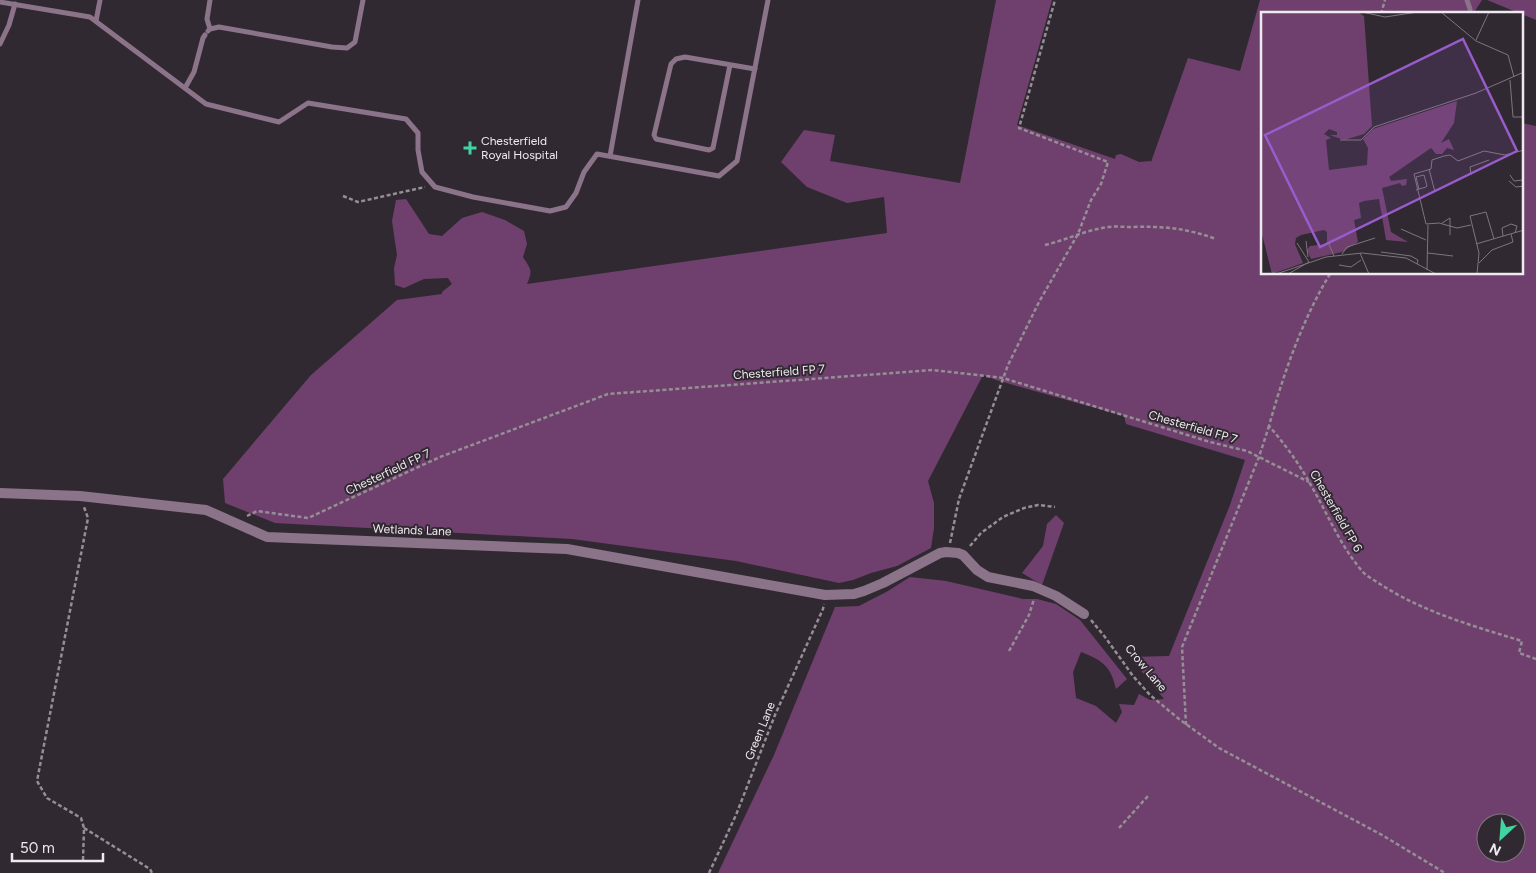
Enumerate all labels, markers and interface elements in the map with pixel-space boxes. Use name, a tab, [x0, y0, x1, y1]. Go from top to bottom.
inset map	[1261, 12, 1524, 275]
place label: Chesterfield Royal Hospital	[481, 134, 558, 162]
marker: Chesterfield Royal Hospital	[463, 141, 477, 155]
street label: Chesterfield FP 7	[733, 362, 826, 382]
street label: Chesterfield FP 7	[1147, 408, 1240, 447]
street label: Chesterfield FP 7	[343, 446, 433, 498]
street label: Chesterfield FP 6	[1307, 468, 1365, 555]
street label: Wetlands Lane	[372, 522, 452, 538]
street label: Crow Lane	[1122, 641, 1170, 695]
street label: Green Lane	[742, 699, 778, 762]
north arrow	[1476, 813, 1526, 863]
scale bar	[12, 830, 104, 862]
text: 50 m	[20, 839, 55, 857]
text: N	[1487, 839, 1504, 859]

